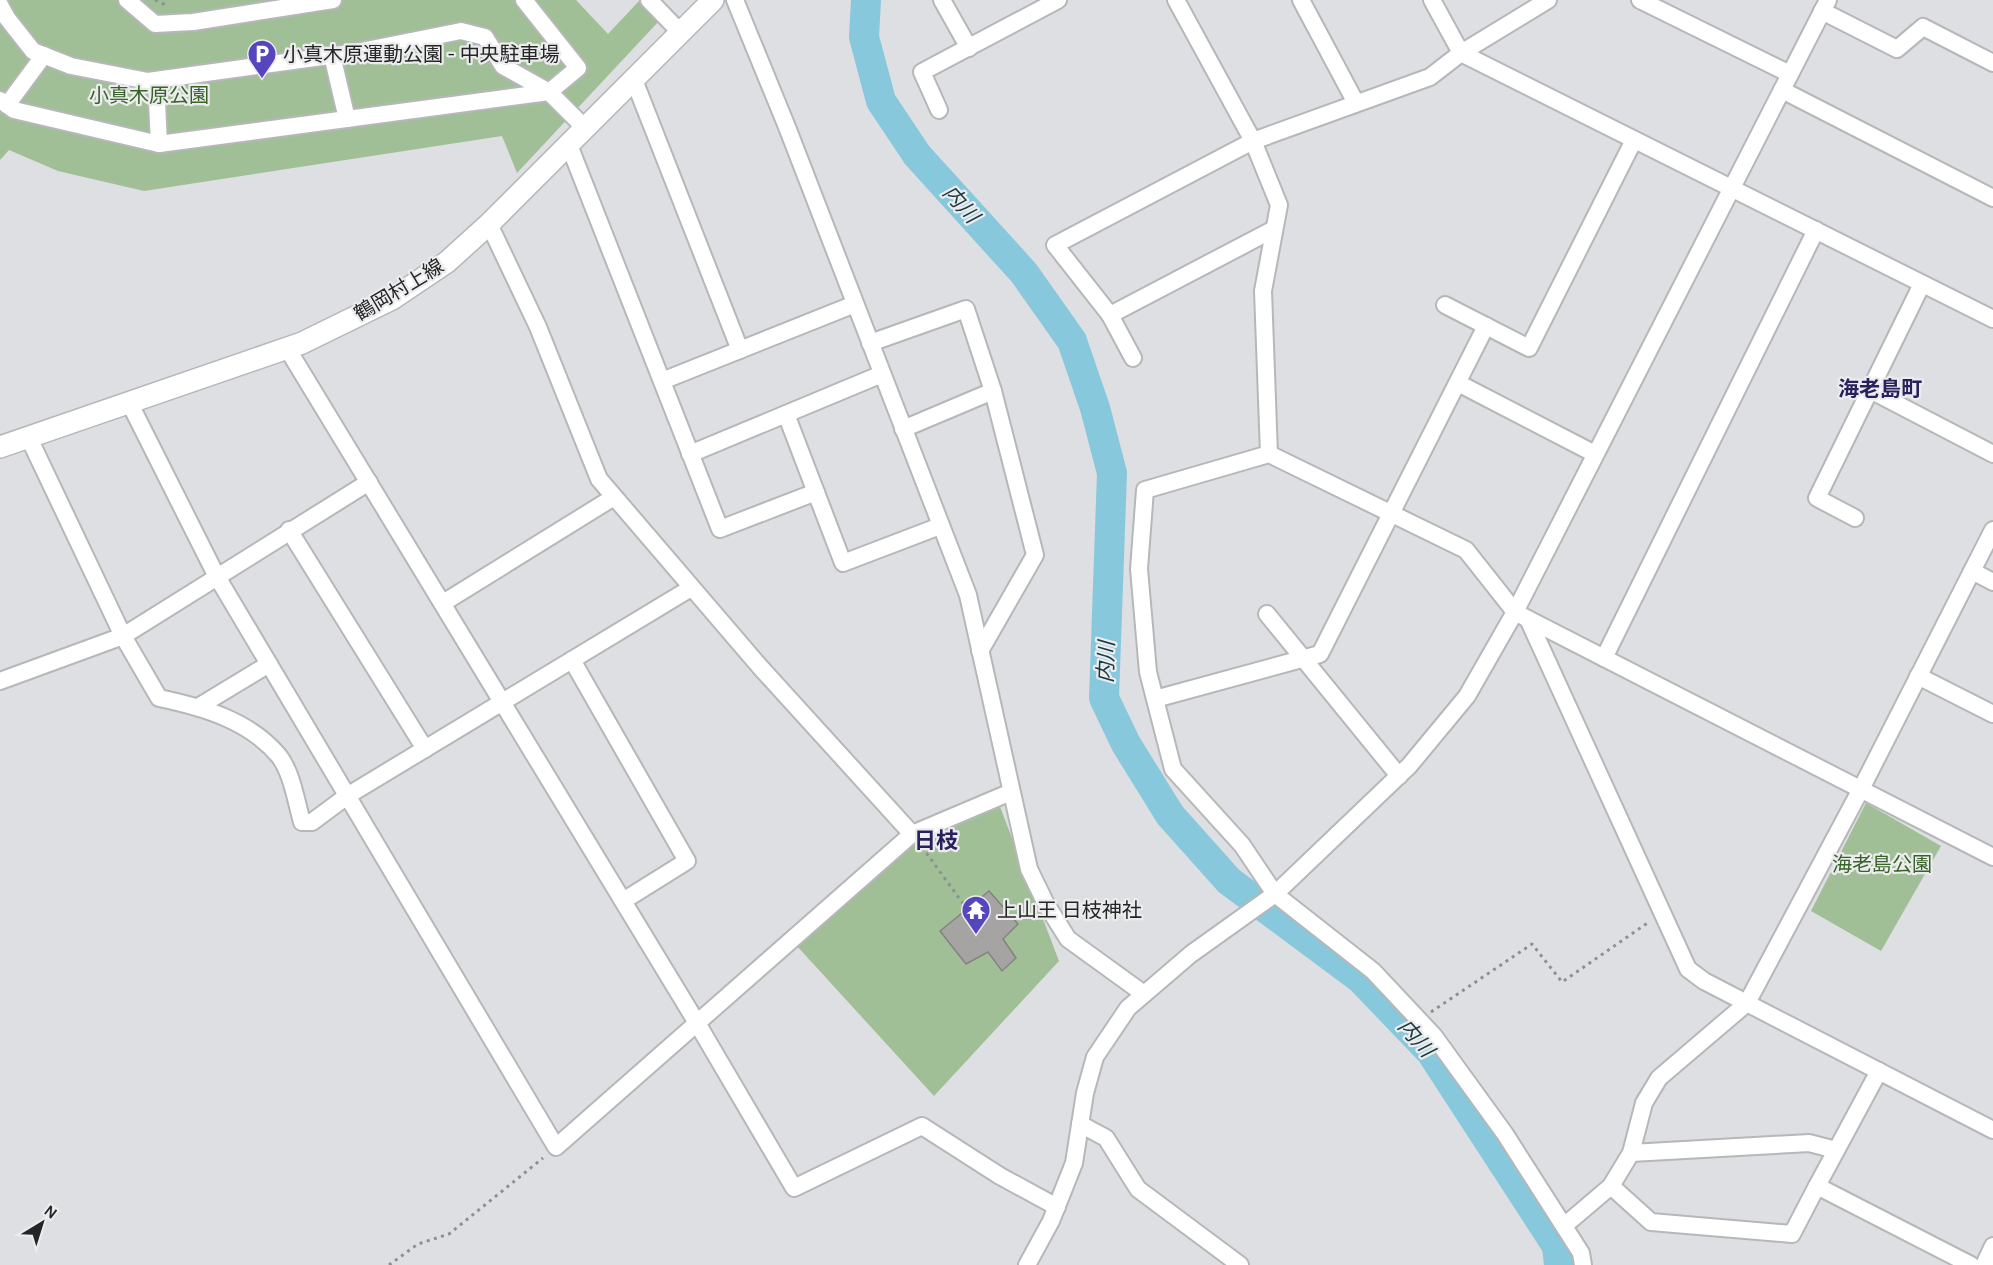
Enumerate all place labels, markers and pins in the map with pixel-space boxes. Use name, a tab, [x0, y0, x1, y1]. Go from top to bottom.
parking icon: 小真木原運動公園 - 中央駐車場	[246, 38, 278, 80]
place label: 小真木原運動公園 - 中央駐車場	[283, 43, 559, 66]
temple icon: 上山王 日枝神社	[960, 894, 992, 936]
place label: 上山王 日枝神社	[997, 899, 1142, 922]

